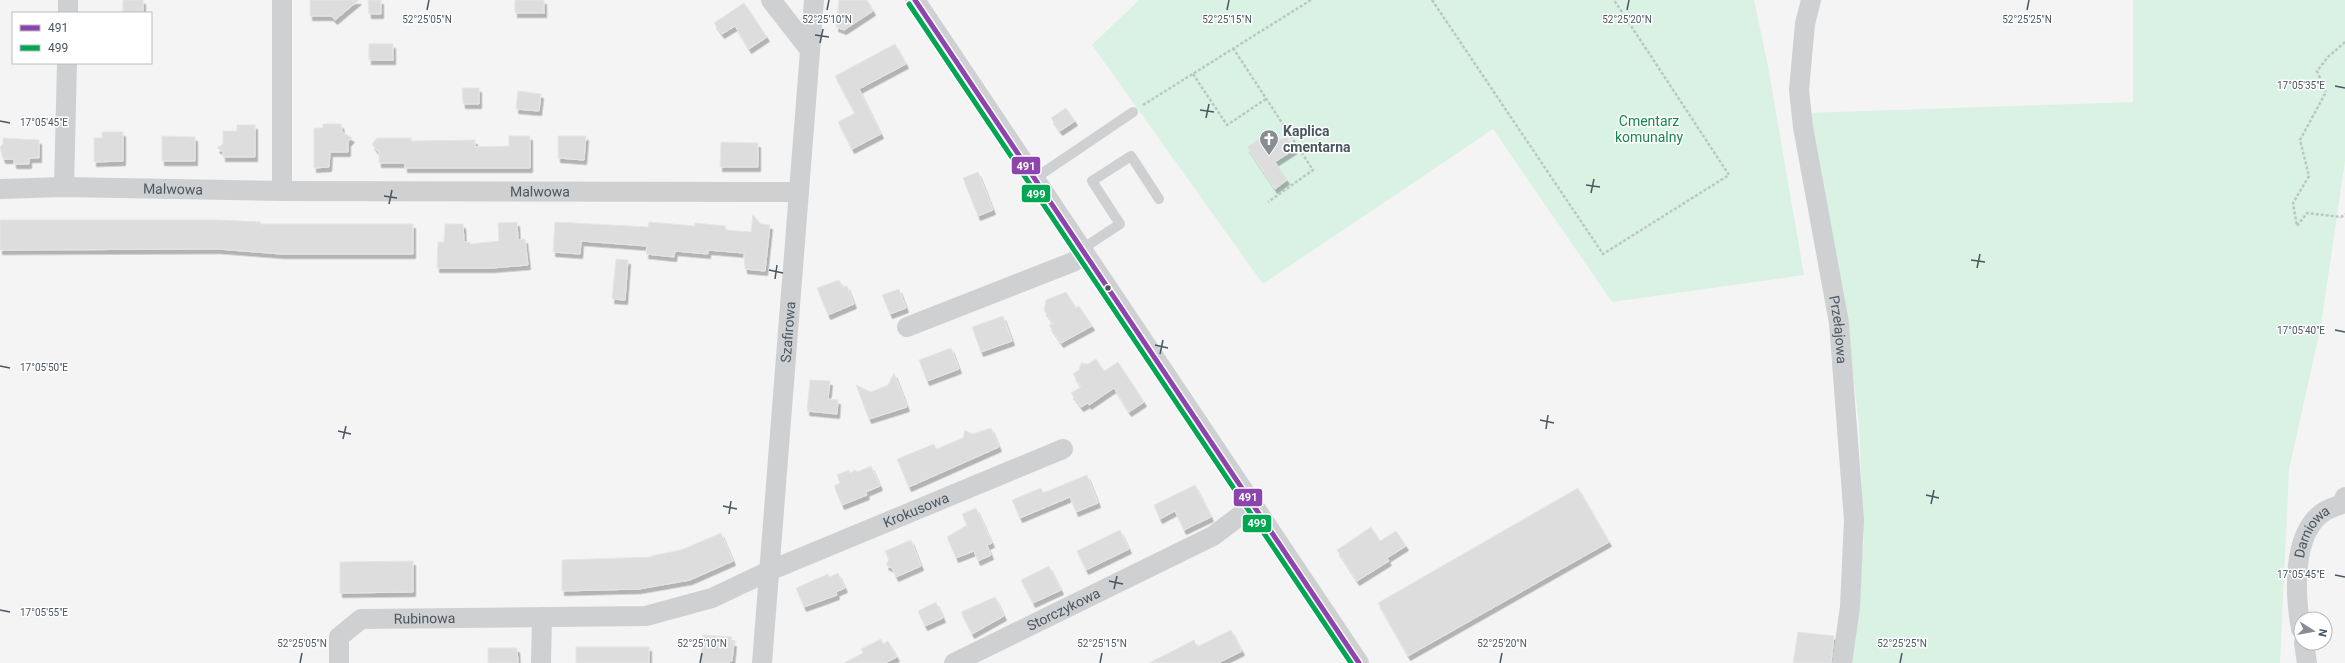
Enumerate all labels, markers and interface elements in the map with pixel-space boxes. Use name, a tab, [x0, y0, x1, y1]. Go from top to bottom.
legend	[12, 12, 152, 64]
text: 52°25'05"N	[402, 14, 452, 25]
text: 52°25'10"N	[802, 14, 852, 25]
text: 52°25'15"N	[1202, 14, 1252, 25]
text: 52°25'20"N	[1602, 14, 1652, 25]
text: 52°25'25"N	[2002, 14, 2052, 25]
text: 491	[48, 21, 68, 35]
text: 499	[48, 41, 68, 55]
text: 17°05'35"E	[2277, 80, 2325, 91]
park label: Cmentarz komunalny	[1615, 113, 1683, 145]
text: 17°05'45"E	[20, 117, 68, 128]
place label: Kaplica cmentarna	[1283, 123, 1351, 155]
church icon: Kaplica cmentarna	[1258, 128, 1280, 156]
line badge: 491	[1011, 156, 1041, 175]
text: 491	[1017, 160, 1035, 173]
street label: Malwowa	[143, 180, 203, 198]
street label: Malwowa	[510, 183, 570, 200]
line badge: 499	[1021, 184, 1051, 203]
text: 499	[1027, 188, 1045, 201]
unlabelled marker	[1103, 283, 1113, 293]
street label: Przełajowa	[1826, 294, 1850, 364]
street label: Szafirowa	[778, 301, 798, 363]
text: 17°05'40"E	[2277, 325, 2325, 336]
text: 17°05'50"E	[20, 362, 68, 373]
line badge: 491	[1233, 488, 1263, 507]
street label: Krokusowa	[881, 489, 951, 531]
text: 491	[1239, 491, 1257, 504]
street label: Darniowa	[2291, 502, 2332, 559]
line badge: 499	[1242, 514, 1272, 533]
text: 499	[1248, 517, 1266, 530]
text: 17°05'45"E	[2277, 569, 2325, 580]
street label: Storczykowa	[1024, 585, 1103, 634]
text: 17°05'55"E	[20, 607, 68, 618]
street label: Rubinowa	[394, 610, 455, 627]
north arrow	[2293, 611, 2333, 651]
text: N	[2315, 628, 2329, 638]
text: 52°25'05"N	[277, 638, 327, 649]
text: 52°25'10"N	[677, 638, 727, 649]
text: 52°25'15"N	[1077, 638, 1127, 649]
text: 52°25'20"N	[1477, 638, 1527, 649]
text: 52°25'25"N	[1877, 638, 1927, 649]

